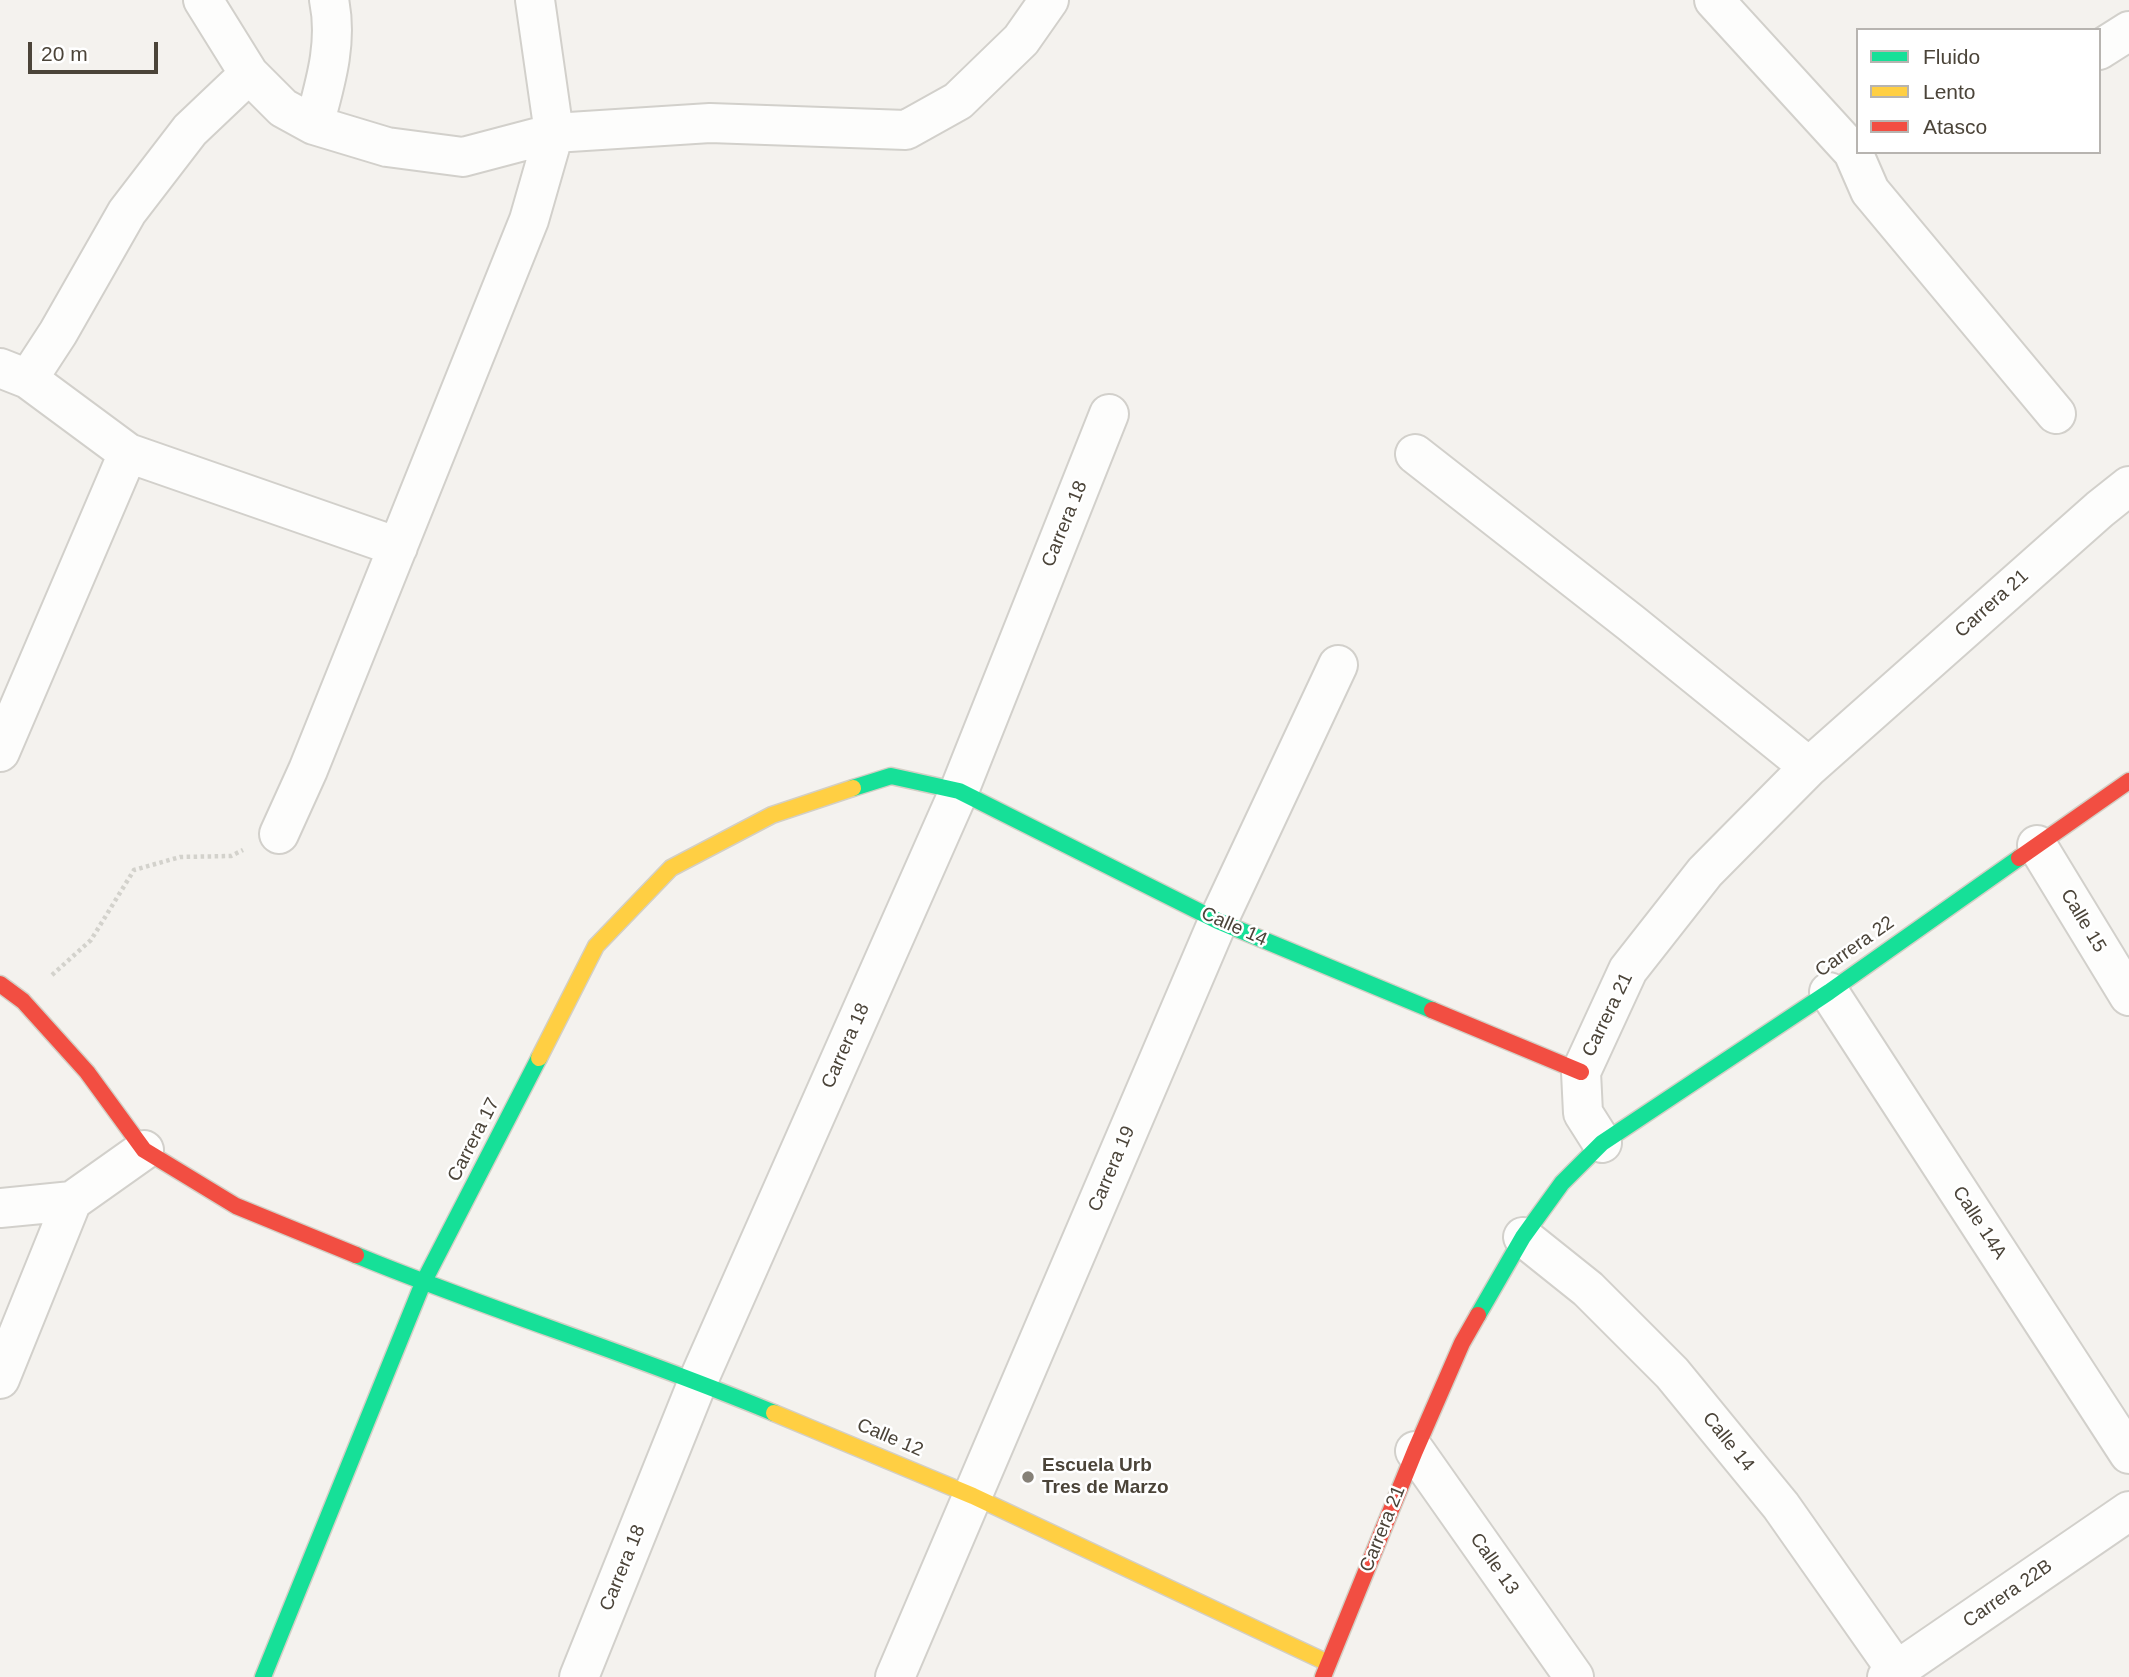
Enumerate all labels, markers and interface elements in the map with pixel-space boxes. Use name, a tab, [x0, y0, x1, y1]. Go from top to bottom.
scale bar	[32, 28, 161, 72]
legend	[1856, 28, 2101, 154]
text: 20 m	[41, 42, 88, 65]
text: Fluido	[1923, 45, 1980, 68]
text: Lento	[1923, 80, 1976, 103]
text: Atasco	[1923, 115, 1987, 138]
street label: Carrera 18	[1037, 478, 1093, 570]
street label: Carrera 21	[1951, 565, 2033, 643]
street label: Calle 15	[2055, 885, 2111, 957]
street label: Calle 14	[1198, 902, 1270, 952]
street label: Carrera 22	[1811, 912, 1899, 982]
street label: Carrera 21	[1578, 969, 1638, 1061]
street label: Carrera 18	[817, 1000, 875, 1092]
street label: Carrera 17	[443, 1094, 505, 1186]
street label: Carrera 19	[1084, 1123, 1140, 1215]
street label: Calle 14A	[1947, 1182, 2011, 1264]
street label: Calle 14	[1697, 1408, 1759, 1476]
street label: Calle 12	[853, 1414, 927, 1462]
place label: Escuela Urb Tres de Marzo	[1042, 1455, 1169, 1499]
marker: Escuela Urb Tres de Marzo	[1020, 1469, 1036, 1485]
street label: Carrera 21	[1355, 1483, 1411, 1575]
street label: Carrera 18	[595, 1522, 651, 1614]
street label: Calle 13	[1465, 1529, 1523, 1599]
street label: Carrera 22B	[1959, 1555, 2057, 1633]

